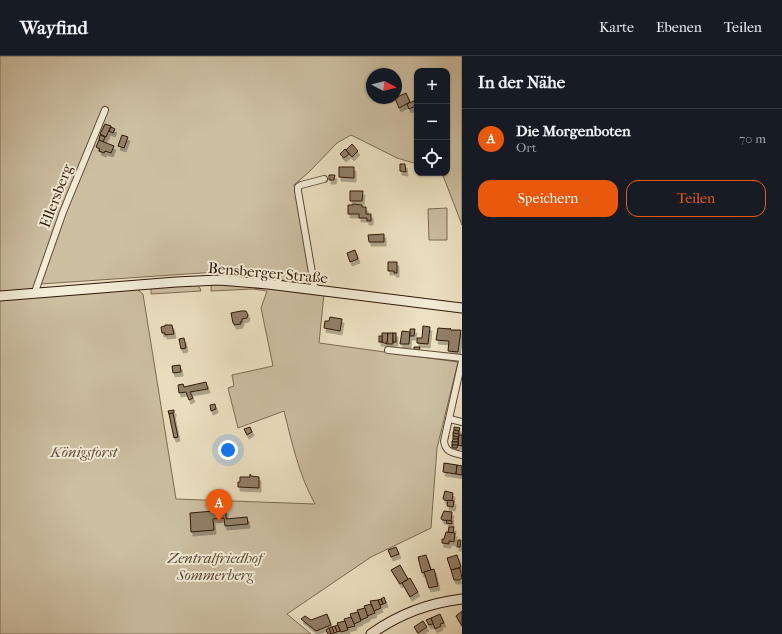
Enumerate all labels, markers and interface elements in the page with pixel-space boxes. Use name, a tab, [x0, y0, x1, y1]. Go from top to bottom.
text: Wayfind	[20, 17, 88, 39]
text: Karte	[599, 19, 634, 36]
text: Ebenen	[656, 19, 702, 36]
text: Teilen	[724, 19, 762, 36]
north arrow	[366, 68, 402, 104]
map controls	[414, 68, 450, 176]
button: +	[414, 68, 450, 104]
text: In der Nähe	[478, 72, 565, 92]
button: −	[414, 104, 450, 140]
text: Die Morgenboten	[516, 122, 631, 140]
text: A	[487, 131, 495, 146]
text: 70 m	[739, 131, 766, 146]
button: locate	[414, 140, 450, 176]
text: Ort	[516, 140, 537, 155]
street label: Ellersberg	[36, 161, 77, 230]
button: Speichern	[478, 180, 618, 217]
button: Teilen	[626, 180, 766, 217]
street label: Bensberger Straße	[207, 259, 329, 287]
your location	[218, 440, 238, 460]
park label: Königsforst	[50, 443, 119, 461]
pin: A	[206, 489, 232, 522]
park label: Zentralfriedhof Sommerberg	[167, 549, 266, 584]

